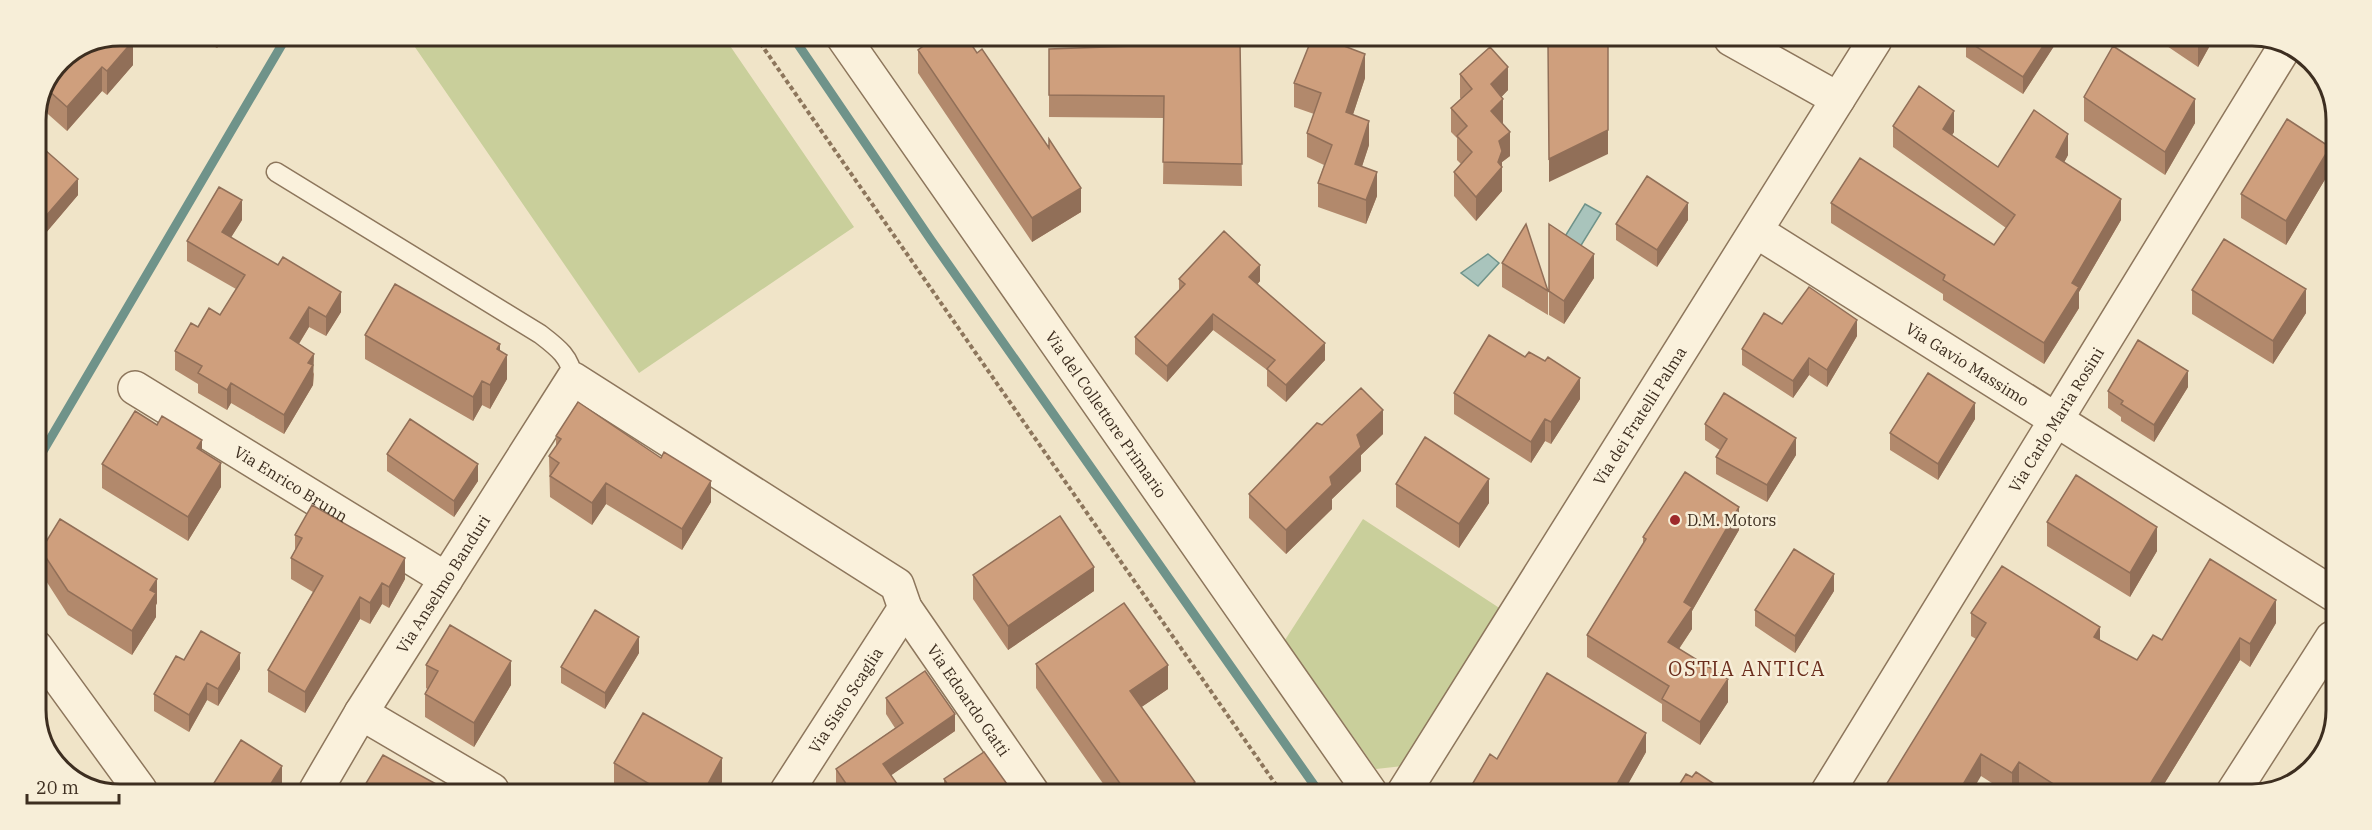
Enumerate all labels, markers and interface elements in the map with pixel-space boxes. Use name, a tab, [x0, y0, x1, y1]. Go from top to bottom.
street label: Via Gavio Massimo	[1902, 318, 2033, 410]
street label: Via del Collettore Primario	[1041, 327, 1171, 501]
street label: Via dei Fratelli Palma	[1589, 342, 1691, 489]
street label: Via Carlo Maria Rosini	[2004, 344, 2108, 496]
street label: Via Enrico Brunn	[230, 441, 352, 526]
place label: D.M. Motors	[1687, 510, 1776, 530]
street label: Via Anselmo Banduri	[392, 511, 494, 657]
marker: D.M. Motors	[1668, 513, 1682, 527]
street label: Via Edoardo Gatti	[923, 640, 1014, 760]
street label: Via Sisto Scaglia	[804, 643, 887, 757]
district label: OSTIA ANTICA	[1668, 655, 1826, 682]
scale bar	[27, 767, 118, 805]
text: 20 m	[36, 776, 79, 799]

